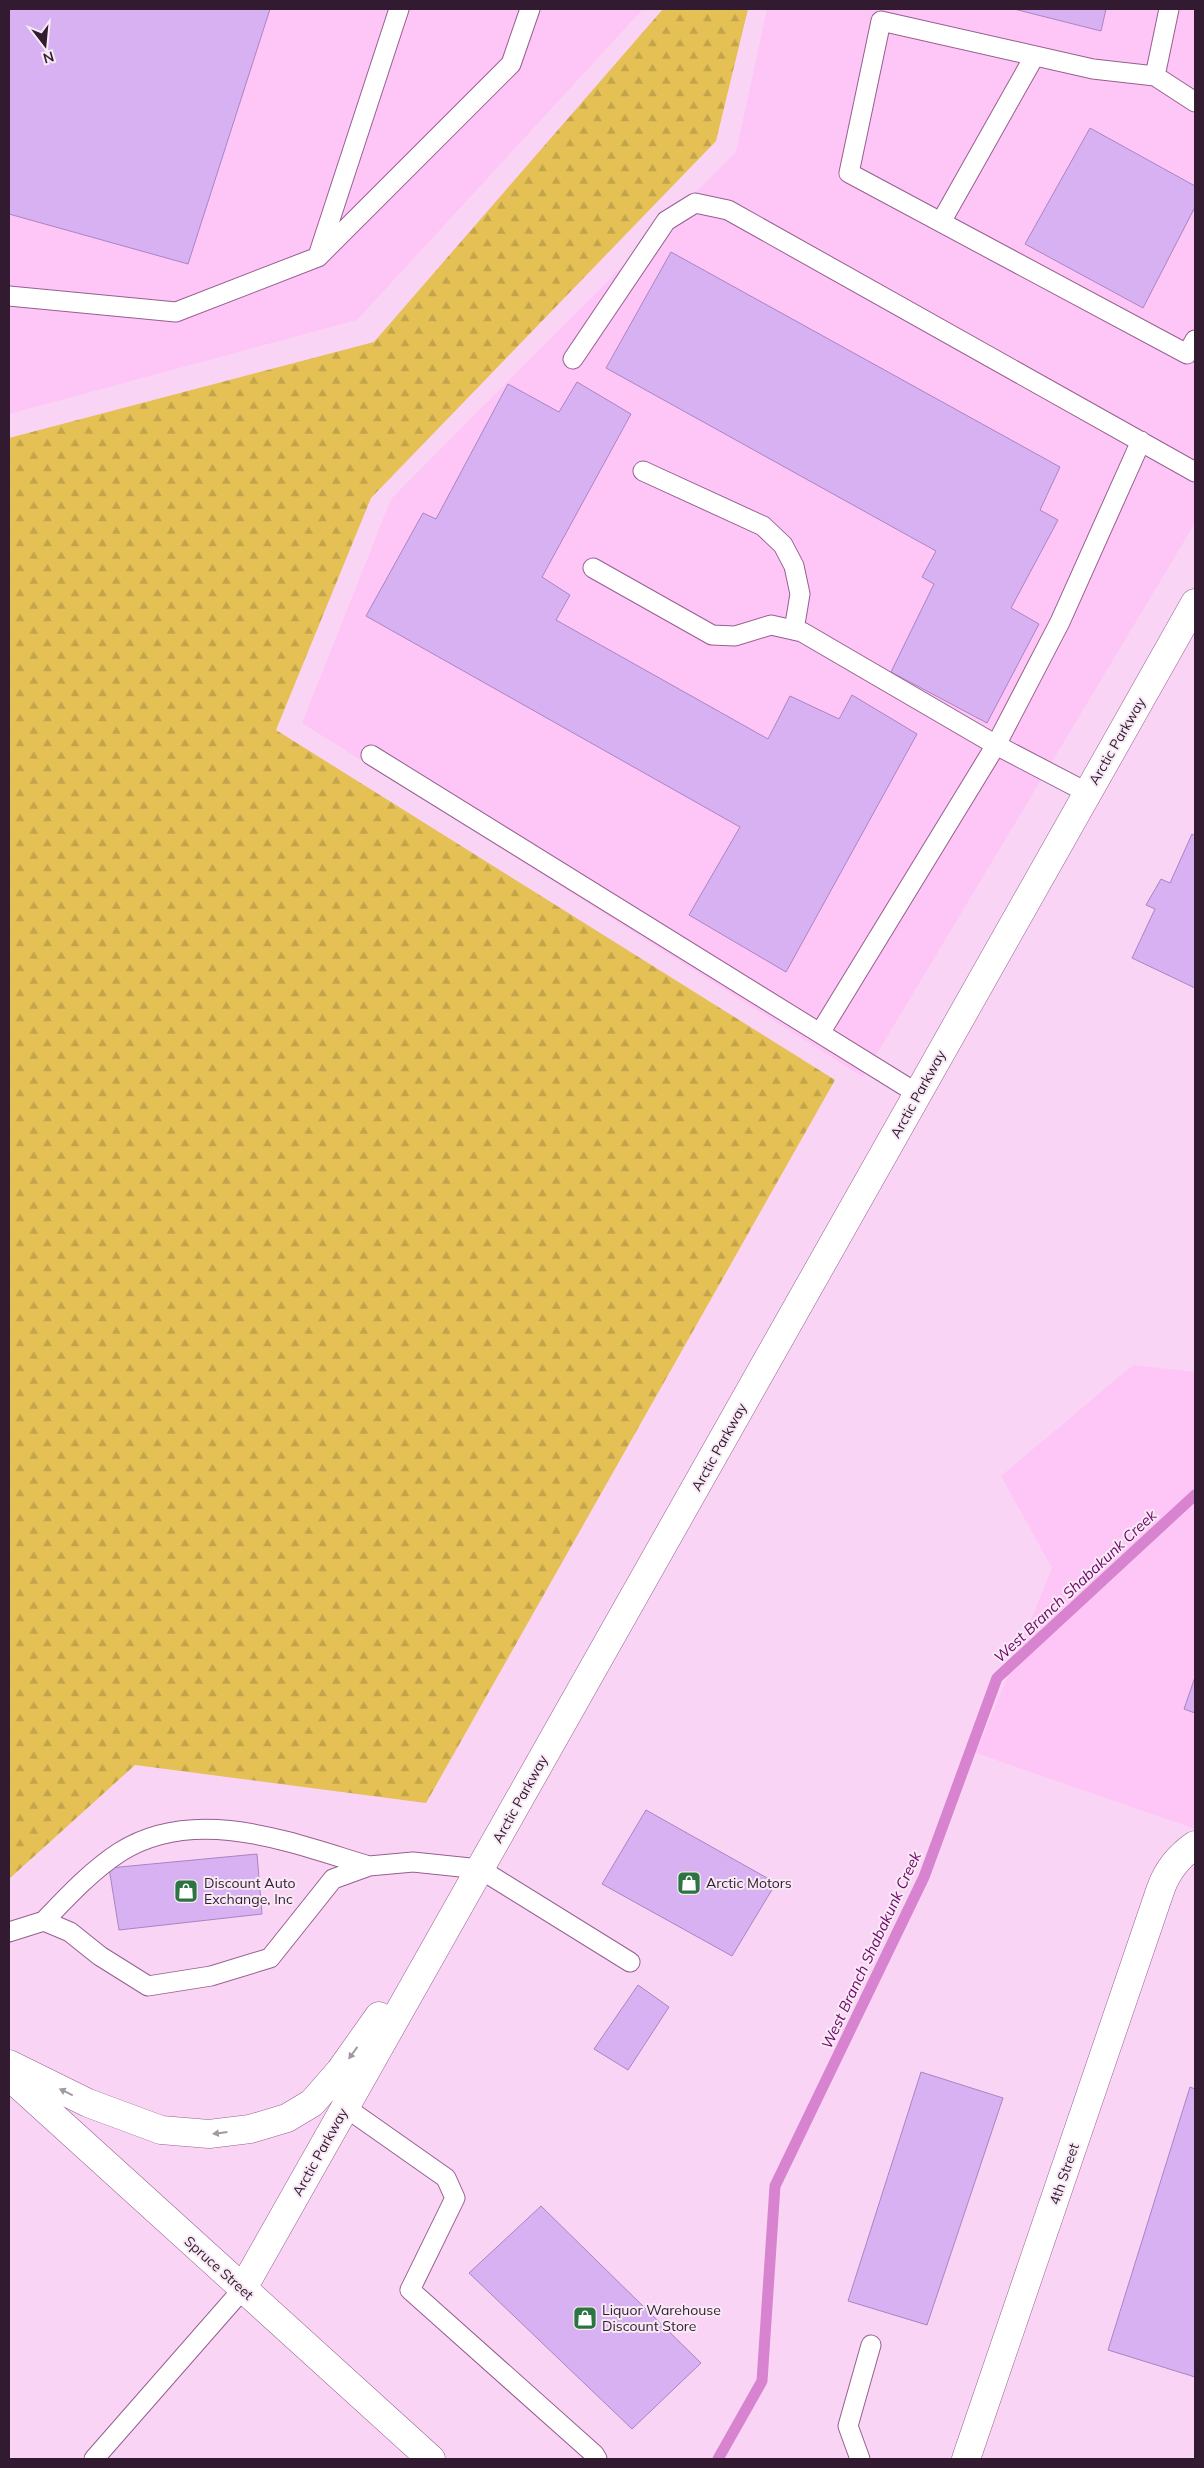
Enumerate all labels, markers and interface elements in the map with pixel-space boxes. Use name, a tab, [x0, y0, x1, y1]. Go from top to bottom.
north arrow	[20, 20, 70, 70]
text: N	[41, 47, 56, 68]
street label: Arctic Parkway	[1085, 694, 1150, 788]
street label: Arctic Parkway	[886, 1046, 950, 1141]
street label: Arctic Parkway	[687, 1399, 751, 1494]
water label: West Branch Shabakunk Creek	[990, 1505, 1161, 1666]
street label: Arctic Parkway	[488, 1751, 552, 1846]
water label: West Branch Shabakunk Creek	[817, 1847, 926, 2052]
shop icon: Arctic Motors	[676, 1870, 702, 1896]
place label: Discount Auto Exchange, Inc	[204, 1874, 296, 1908]
place label: Arctic Motors	[706, 1874, 792, 1892]
shop icon: Discount Auto Exchange, Inc	[173, 1878, 199, 1904]
one-way arrow	[348, 2046, 358, 2060]
one-way arrow	[58, 2088, 73, 2096]
street label: Arctic Parkway	[288, 2104, 352, 2199]
one-way arrow	[212, 2129, 228, 2137]
street label: 4th Street	[1045, 2141, 1083, 2207]
street label: Spruce Street	[181, 2232, 257, 2304]
place label: Liquor Warehouse Discount Store	[602, 2301, 721, 2335]
shop icon: Liquor Warehouse Discount Store	[572, 2305, 598, 2331]

